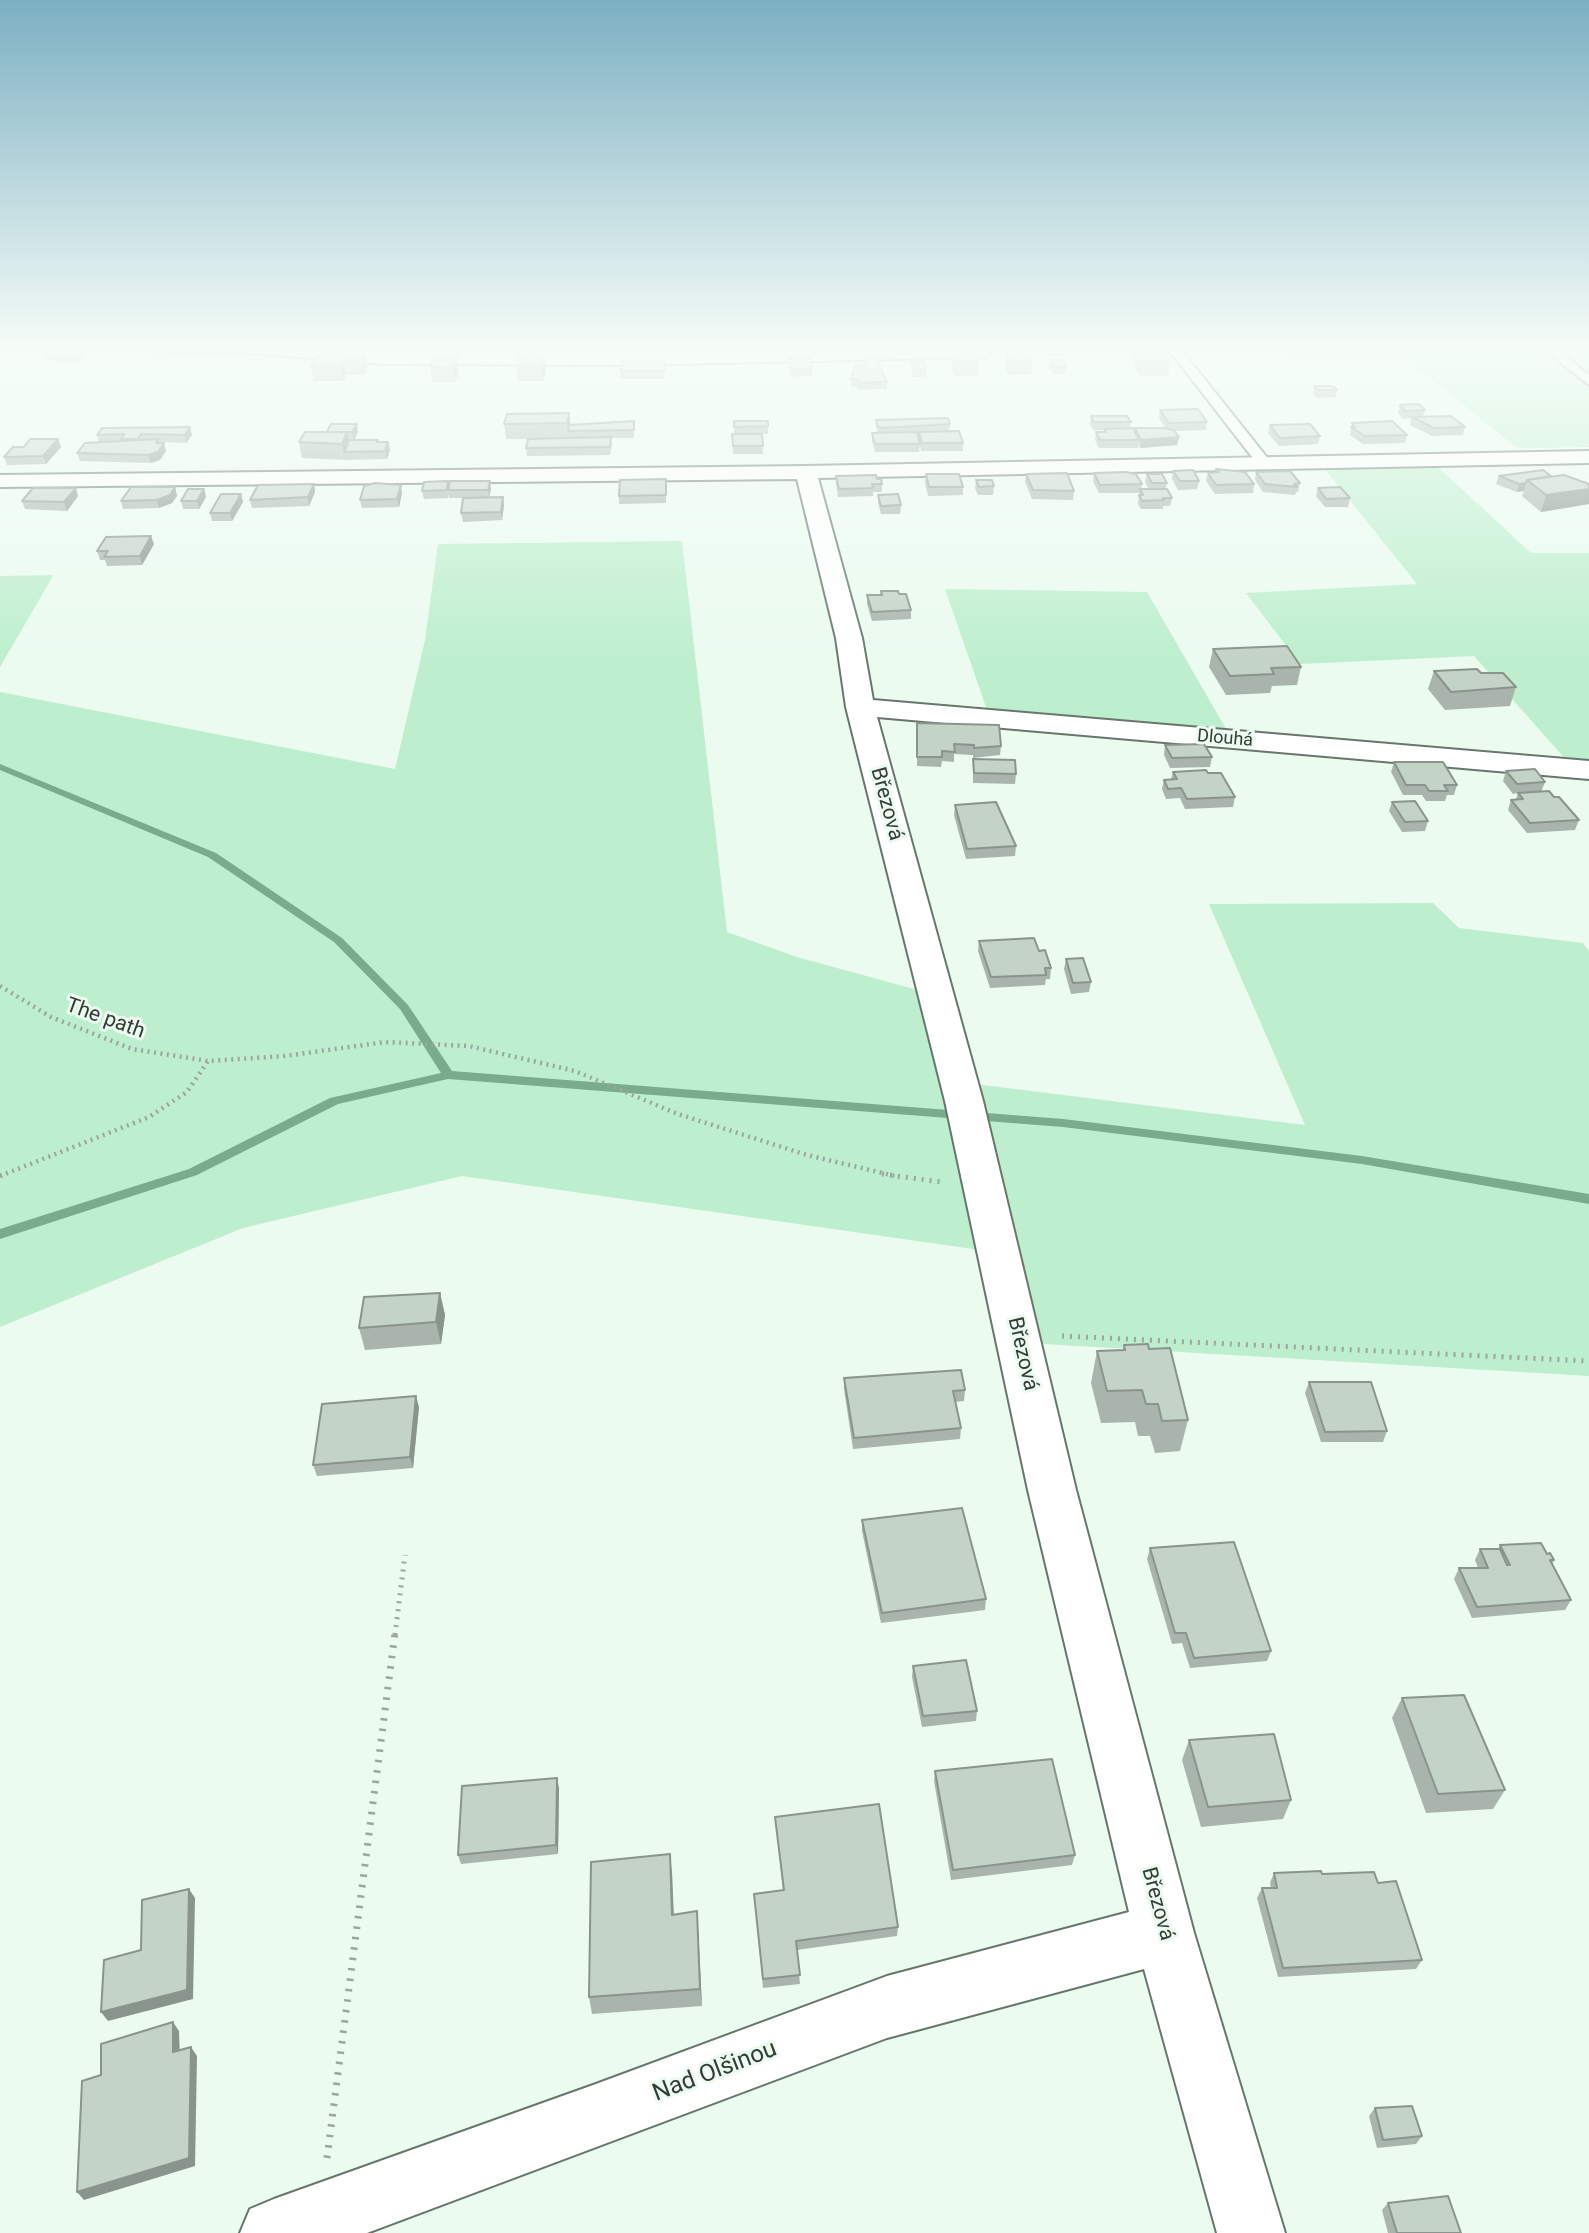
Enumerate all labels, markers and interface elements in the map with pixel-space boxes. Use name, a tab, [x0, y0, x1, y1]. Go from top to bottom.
street label: Dlouhá	[1196, 726, 1254, 752]
street label: Březová	[864, 765, 908, 843]
street label: The path	[62, 993, 148, 1045]
street label: Březová	[1001, 1315, 1043, 1393]
street label: Březová	[1135, 1865, 1179, 1943]
street label: Nad Olšinou	[649, 2035, 781, 2109]

